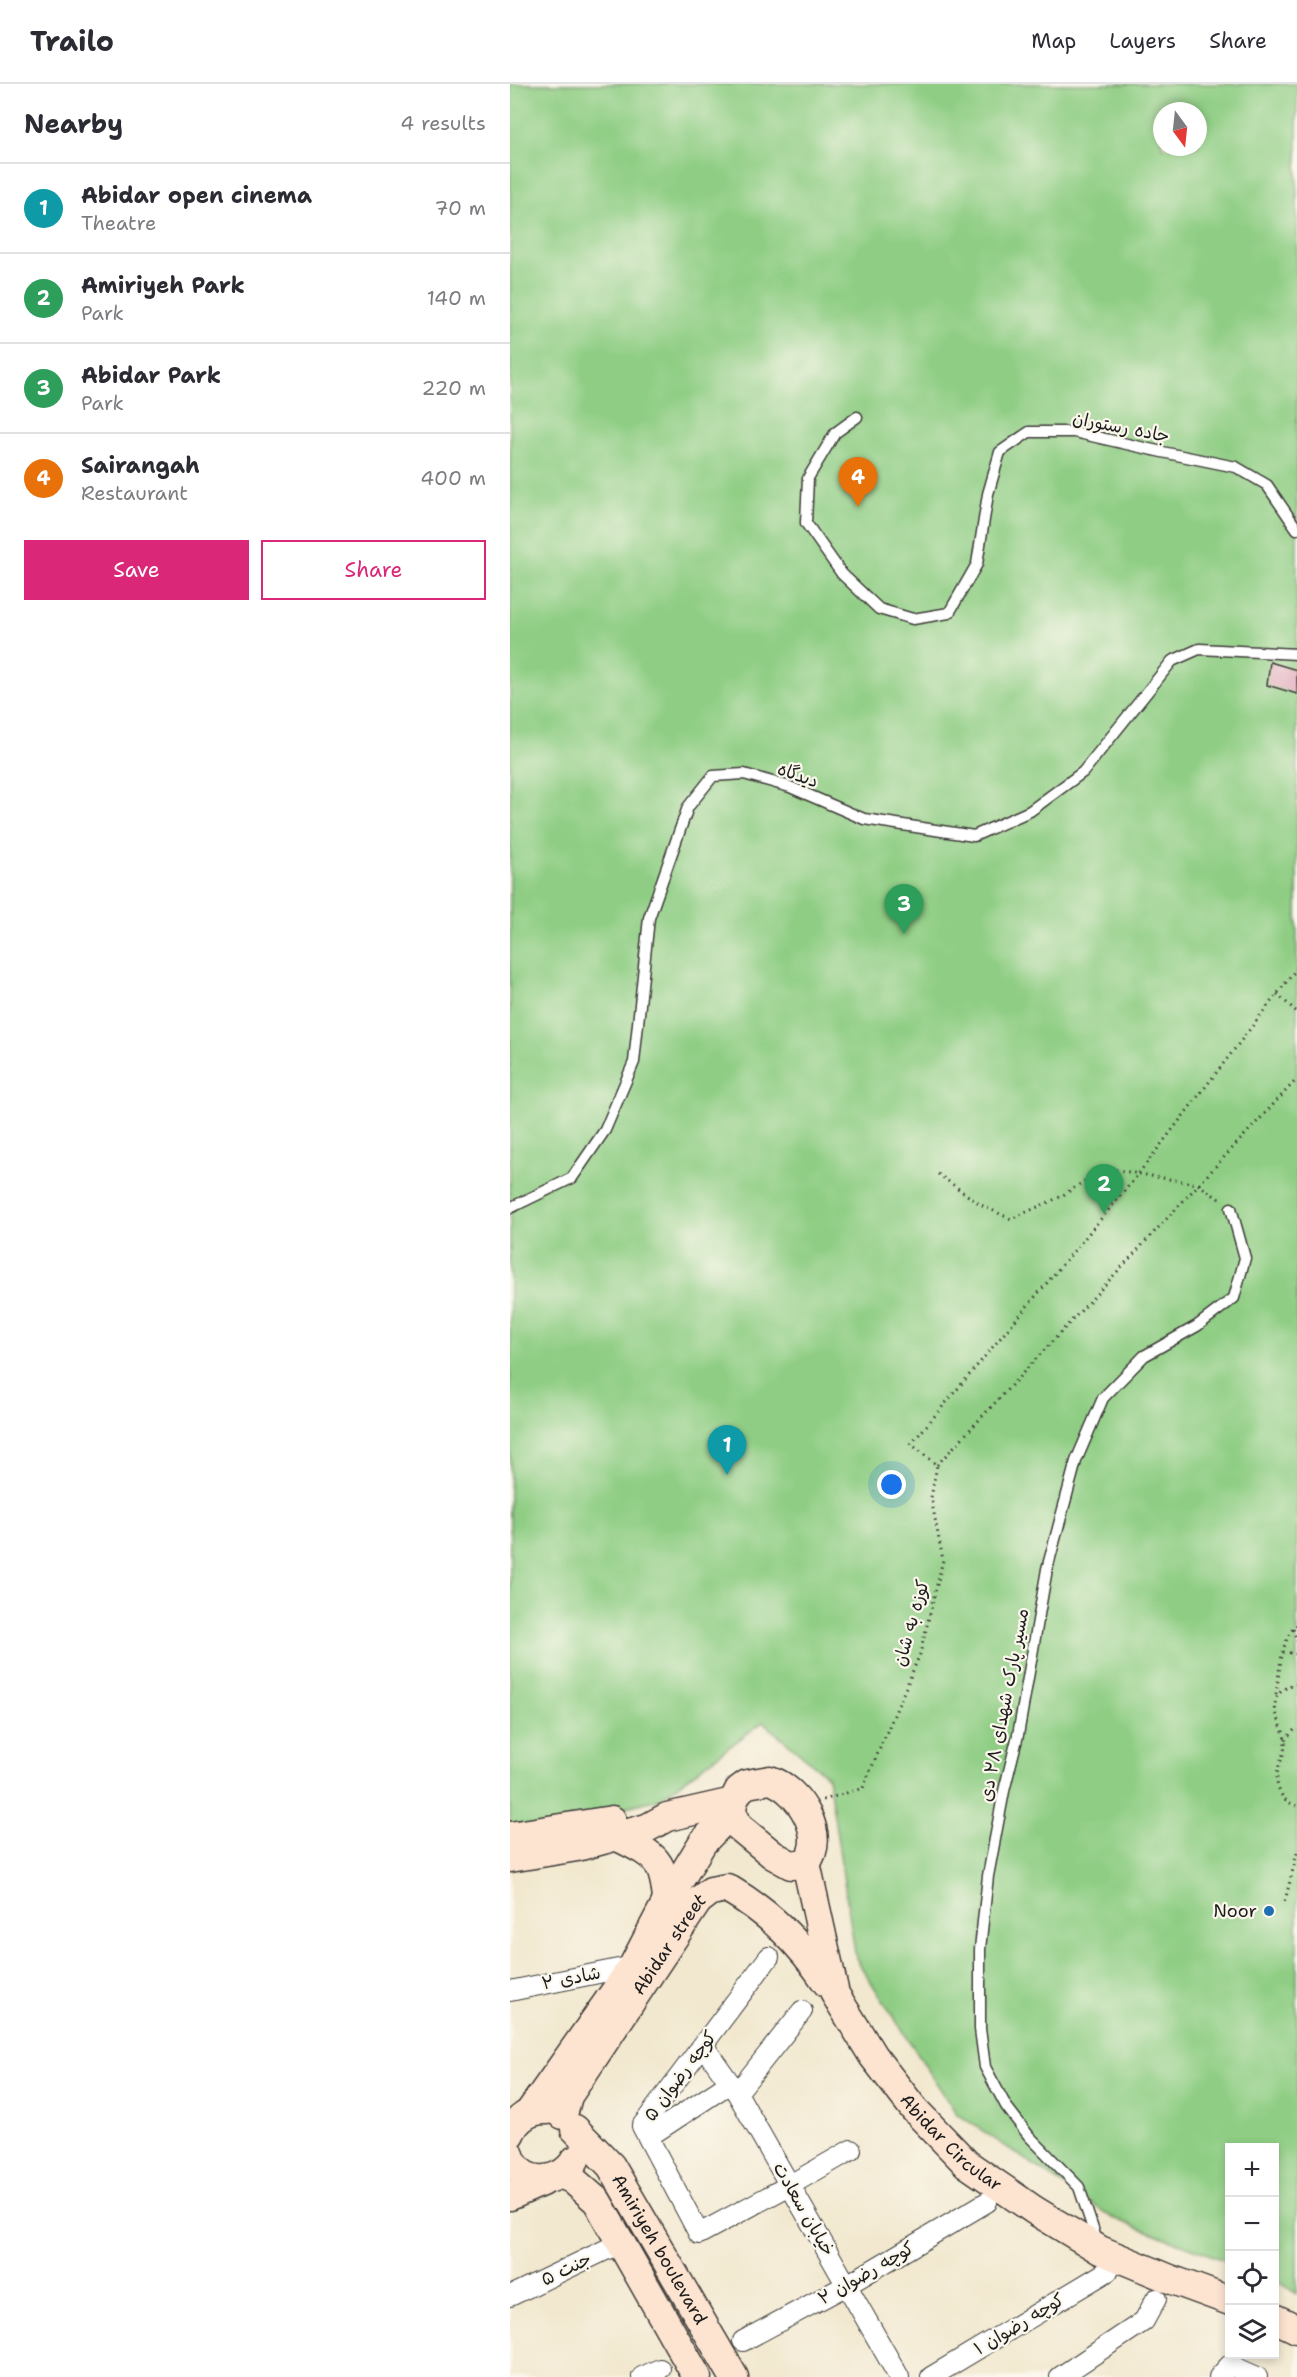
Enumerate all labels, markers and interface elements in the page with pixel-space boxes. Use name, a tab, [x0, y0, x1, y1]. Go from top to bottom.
text: Trailo	[30, 22, 114, 60]
text: Map	[1031, 27, 1076, 55]
text: Layers	[1109, 27, 1176, 55]
text: Share	[1209, 27, 1267, 55]
north arrow	[1153, 102, 1207, 156]
text: Nearby	[24, 106, 123, 141]
text: 4 results	[400, 110, 486, 136]
text: Abidar open cinema	[81, 181, 312, 210]
text: 1	[39, 195, 48, 221]
text: 70 m	[434, 195, 486, 221]
text: Theatre	[81, 210, 156, 236]
text: Amiriyeh Park	[81, 271, 245, 300]
text: 2	[37, 285, 51, 311]
text: 140 m	[427, 285, 486, 311]
text: Park	[81, 300, 124, 326]
text: Abidar Park	[81, 361, 221, 390]
text: 3	[37, 375, 51, 401]
text: 220 m	[422, 375, 486, 401]
text: Park	[81, 390, 124, 416]
street label: جاده رستوران	[1070, 406, 1172, 448]
text: Sairangah	[81, 451, 200, 480]
pin: 4	[838, 458, 878, 507]
text: 4	[37, 465, 51, 491]
text: 400 m	[420, 465, 486, 491]
text: Restaurant	[81, 480, 188, 506]
button: Save	[24, 540, 249, 600]
button: Share	[261, 540, 486, 600]
street label: دیدگاه	[774, 757, 822, 793]
pin: 3	[884, 884, 924, 934]
pin: 2	[1084, 1164, 1124, 1214]
pin: 1	[708, 1426, 746, 1475]
your location	[877, 1470, 906, 1499]
street label: کوزه به شان	[887, 1577, 935, 1669]
street label: مسیر پارک شهدای ۲۸ دی	[973, 1606, 1035, 1804]
street label: Abidar street	[627, 1887, 711, 2000]
place label: Noor	[1213, 1899, 1257, 1923]
marker: Noor	[1262, 1904, 1276, 1918]
street label: شادی ۲	[540, 1961, 602, 1995]
street label: کوچه رضوان ۵	[638, 2026, 722, 2126]
street label: Abidar Circular	[895, 2089, 1007, 2197]
map controls	[1225, 2143, 1279, 2359]
button: +	[1225, 2143, 1279, 2197]
street label: خیابان سعادت	[768, 2158, 840, 2260]
street label: Amiriyeh boulevard	[606, 2170, 713, 2329]
button: −	[1225, 2197, 1279, 2251]
street label: کوچه رضوان ۲	[813, 2236, 919, 2310]
street label: جنت ۵	[537, 2247, 595, 2291]
button: locate	[1225, 2251, 1279, 2305]
street label: کوچه رضوان ۱	[969, 2287, 1069, 2361]
button: layers	[1225, 2305, 1279, 2359]

